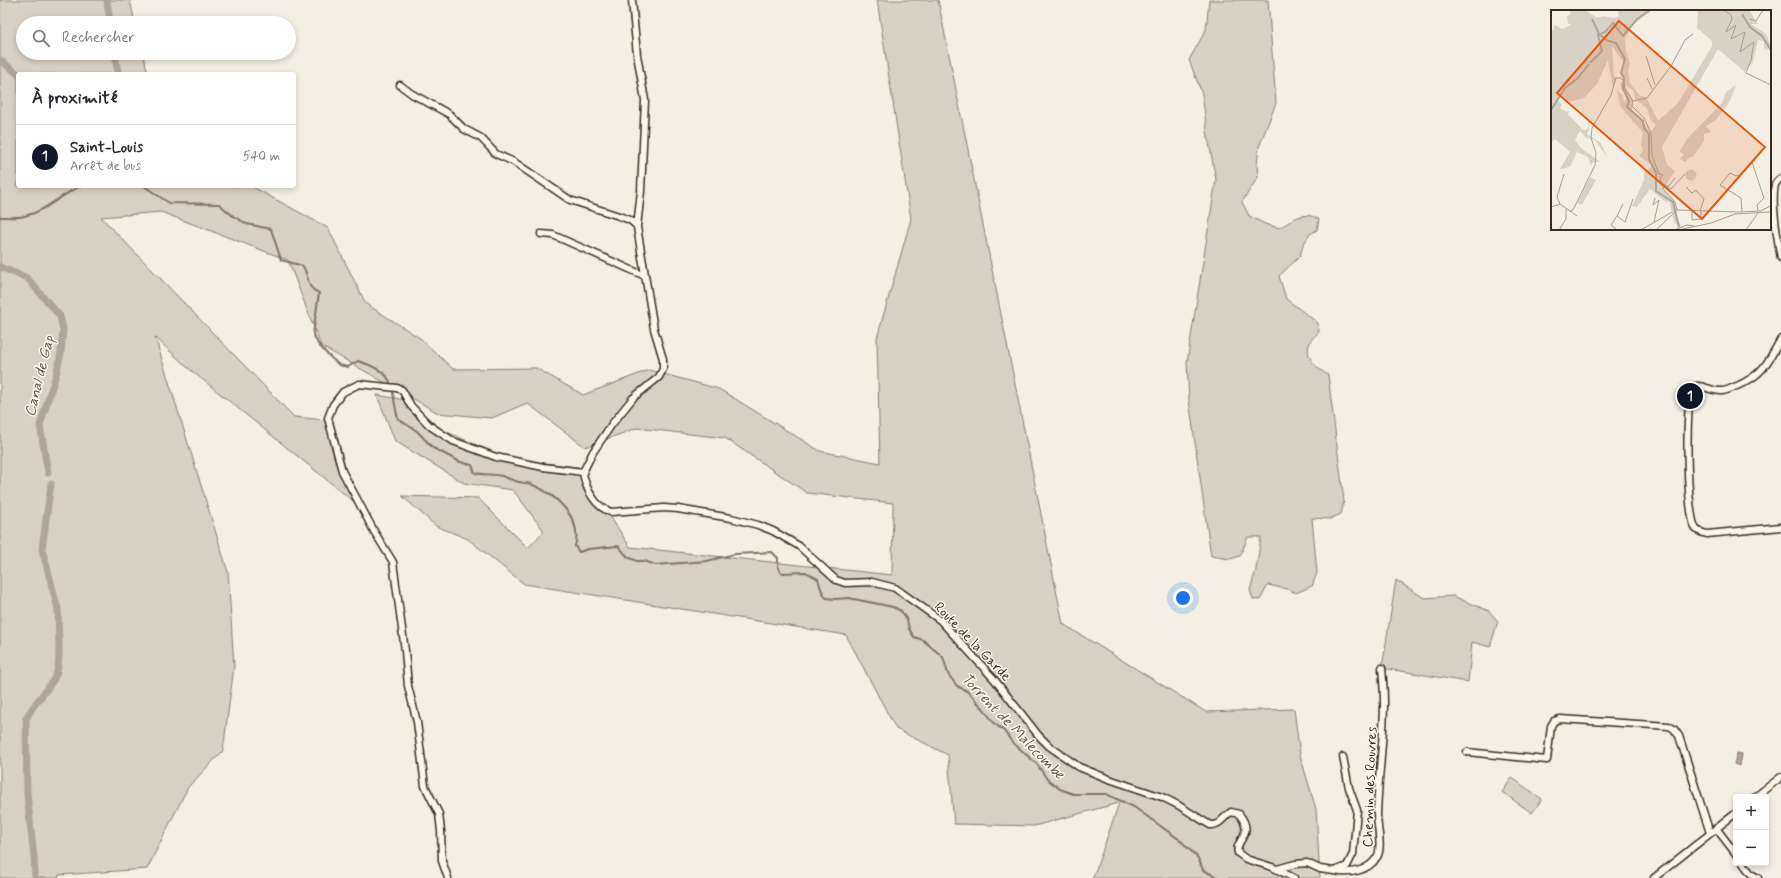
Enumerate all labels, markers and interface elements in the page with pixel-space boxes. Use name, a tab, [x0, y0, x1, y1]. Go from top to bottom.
inset map	[1551, 10, 1771, 230]
search box	[16, 16, 296, 60]
icon: search	[30, 27, 52, 49]
text: Rechercher	[62, 28, 135, 48]
text: À proximité	[32, 87, 117, 109]
text: Saint-Louis	[70, 138, 143, 158]
text: 1	[42, 148, 48, 165]
text: 540 m	[243, 148, 280, 165]
text: Arrêt de bus	[70, 158, 141, 175]
water label: Canal de Gap	[20, 333, 60, 419]
pin: 1	[1677, 381, 1703, 411]
your location	[1173, 588, 1193, 608]
street label: Route de la Garde	[930, 598, 1015, 685]
water label: Torrent de Malecombe	[956, 669, 1069, 785]
street label: Chemin des Rouvres	[1359, 726, 1381, 848]
map controls	[1733, 794, 1769, 866]
button: +	[1733, 794, 1769, 830]
button: −	[1733, 830, 1769, 866]

